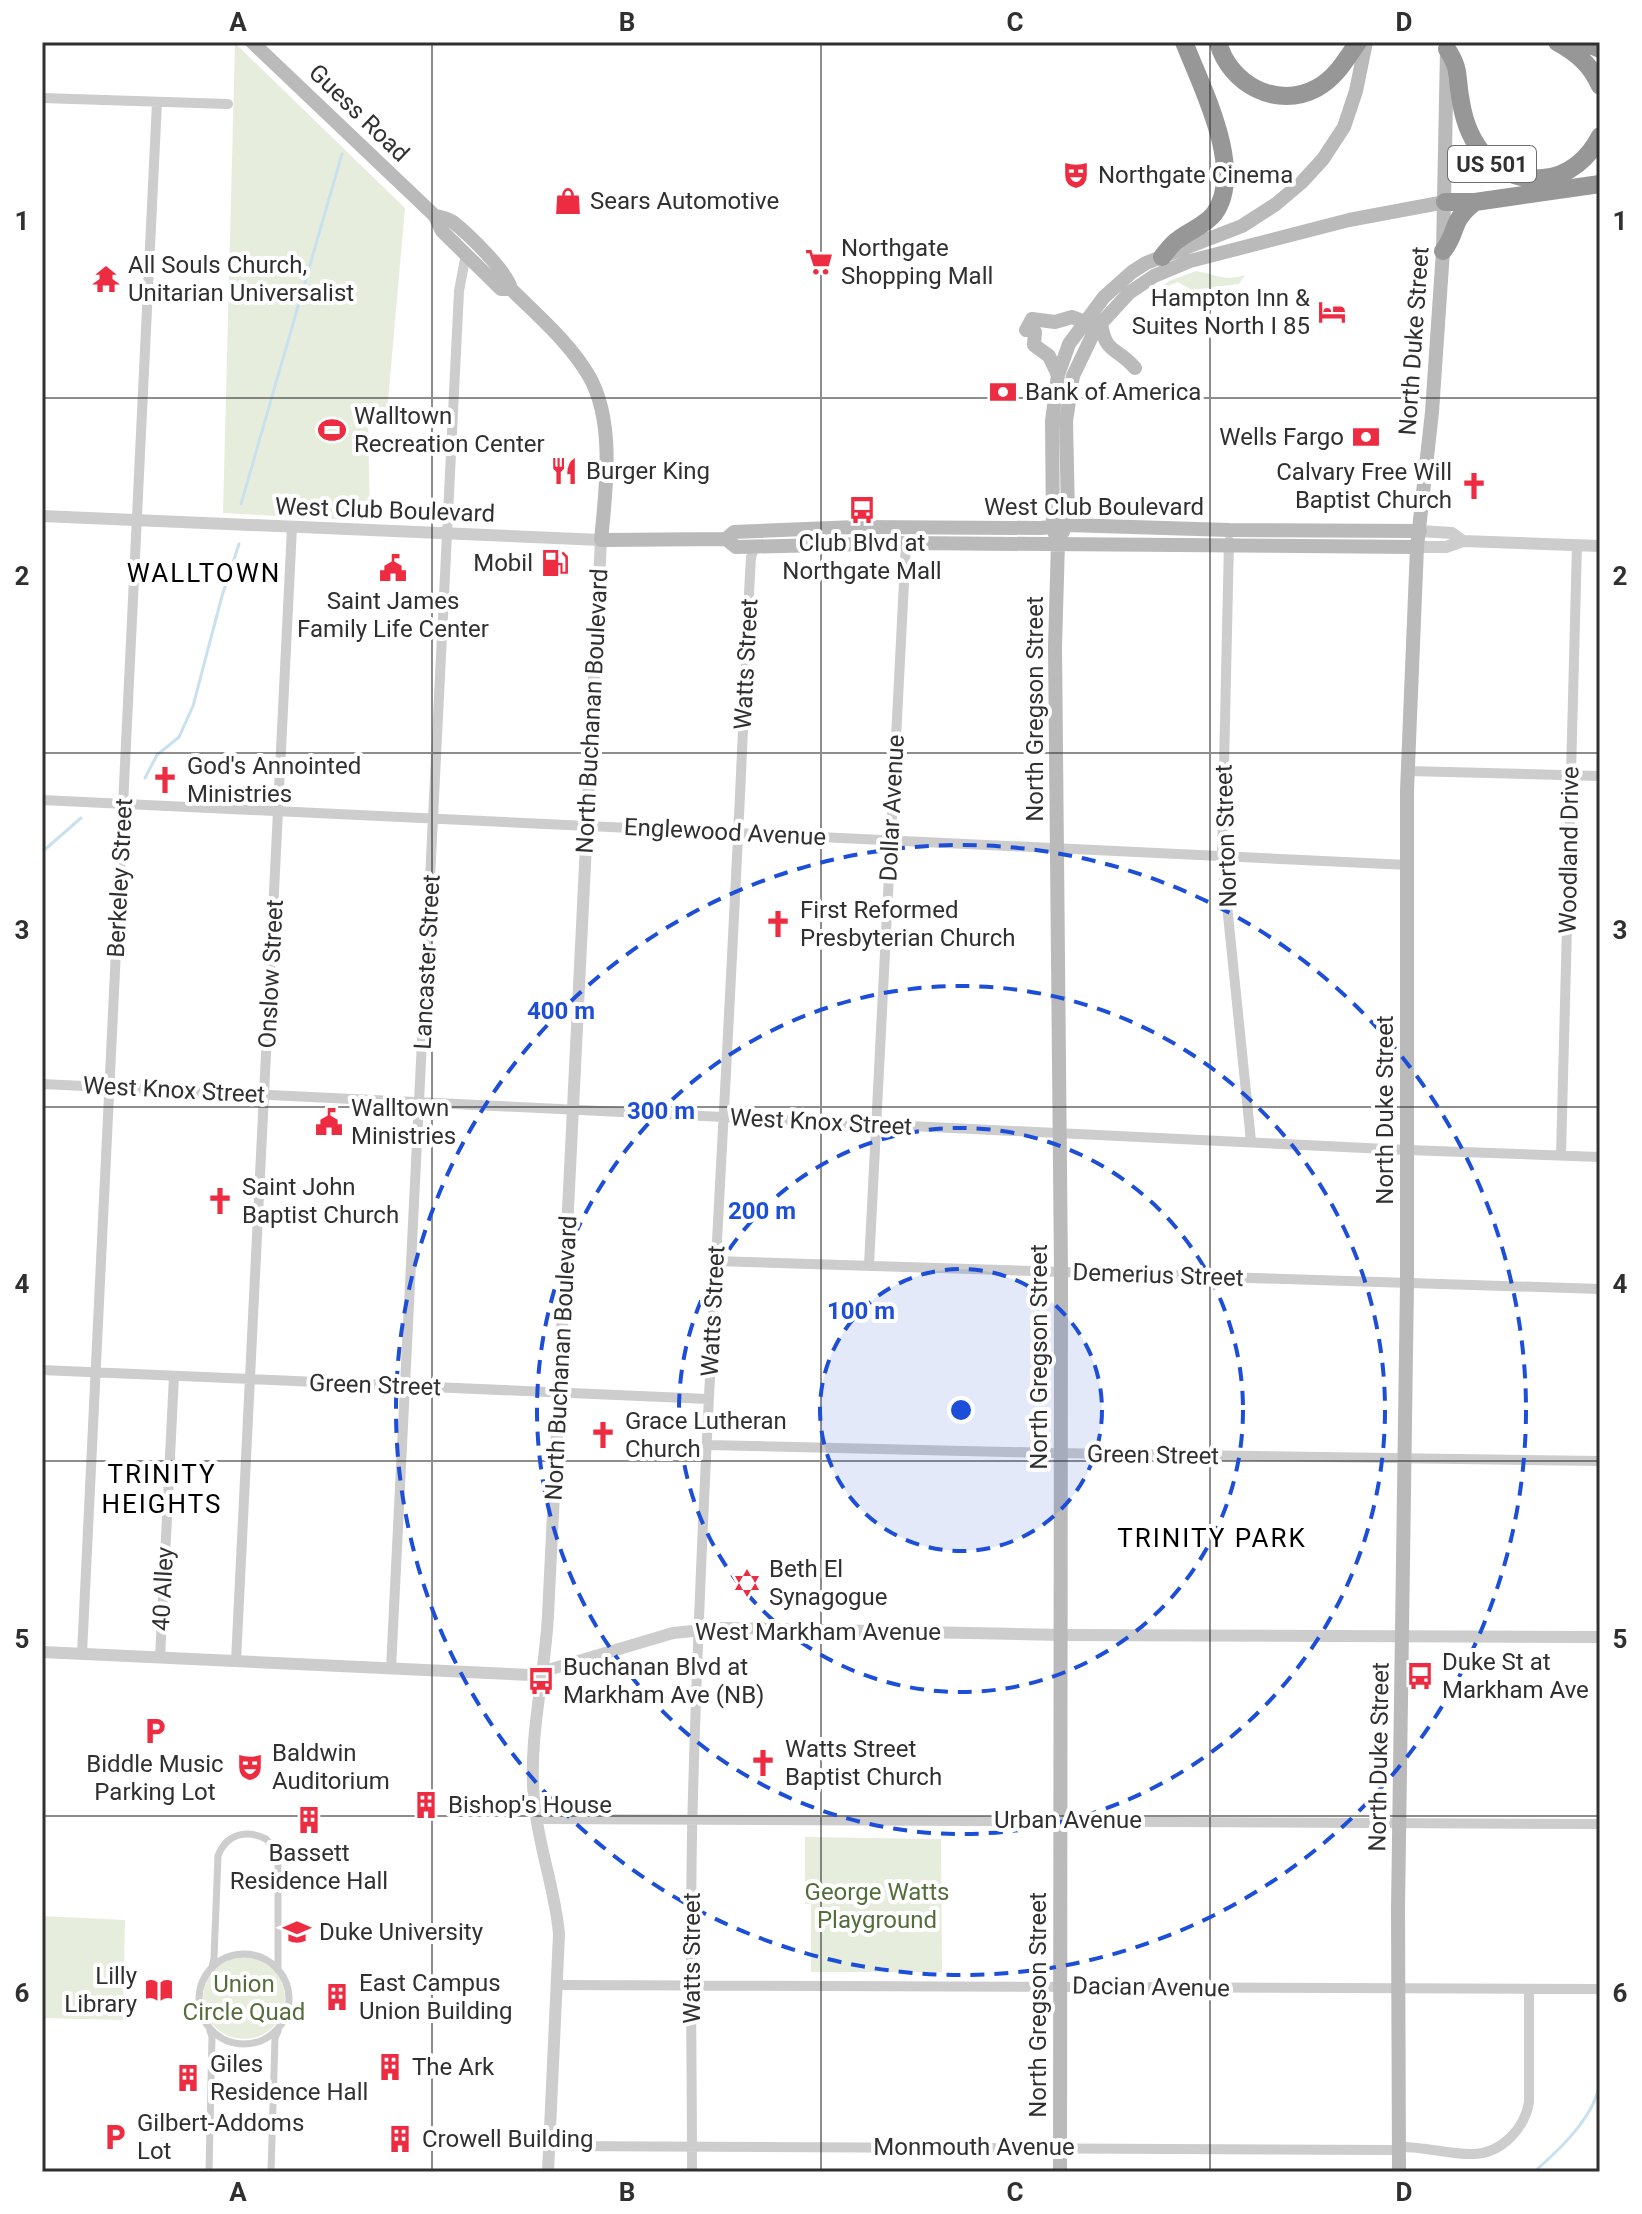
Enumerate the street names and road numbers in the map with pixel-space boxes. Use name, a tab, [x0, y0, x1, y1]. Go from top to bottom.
street label: Guess Road	[303, 58, 415, 168]
road number: US 501	[1448, 146, 1536, 182]
street label: North Duke Street	[1393, 245, 1435, 436]
street label: West Club Boulevard	[274, 492, 496, 528]
street label: West Club Boulevard	[984, 493, 1204, 521]
street label: North Buchanan Boulevard	[571, 568, 613, 854]
street label: North Gregson Street	[1021, 596, 1049, 822]
street label: Watts Street	[729, 598, 763, 730]
street label: Dollar Avenue	[874, 734, 910, 882]
street label: Norton Street	[1210, 764, 1242, 908]
street label: Woodland Drive	[1554, 766, 1584, 934]
street label: Berkeley Street	[102, 797, 138, 958]
street label: Englewood Avenue	[623, 813, 827, 851]
street label: Lancaster Street	[408, 874, 446, 1050]
street label: Onslow Street	[253, 899, 289, 1049]
street label: North Duke Street	[1371, 1015, 1399, 1205]
street label: West Knox Street	[82, 1071, 266, 1109]
street label: West Knox Street	[729, 1103, 913, 1141]
street label: North Buchanan Boulevard	[540, 1215, 582, 1501]
street label: North Gregson Street	[1025, 1244, 1053, 1470]
street label: Watts Street	[696, 1245, 730, 1377]
street label: Demerius Street	[1072, 1258, 1244, 1292]
street label: Green Street	[308, 1369, 442, 1401]
street label: Green Street	[1087, 1440, 1219, 1470]
street label: 40 Alley	[147, 1546, 179, 1632]
street label: West Markham Avenue	[695, 1618, 941, 1646]
street label: North Duke Street	[1363, 1662, 1395, 1852]
street label: Urban Avenue	[994, 1806, 1142, 1834]
street label: Watts Street	[678, 1892, 706, 2024]
street label: North Gregson Street	[1024, 1892, 1052, 2118]
street label: Dacian Avenue	[1072, 1972, 1230, 2002]
street label: Monmouth Avenue	[873, 2133, 1075, 2161]

